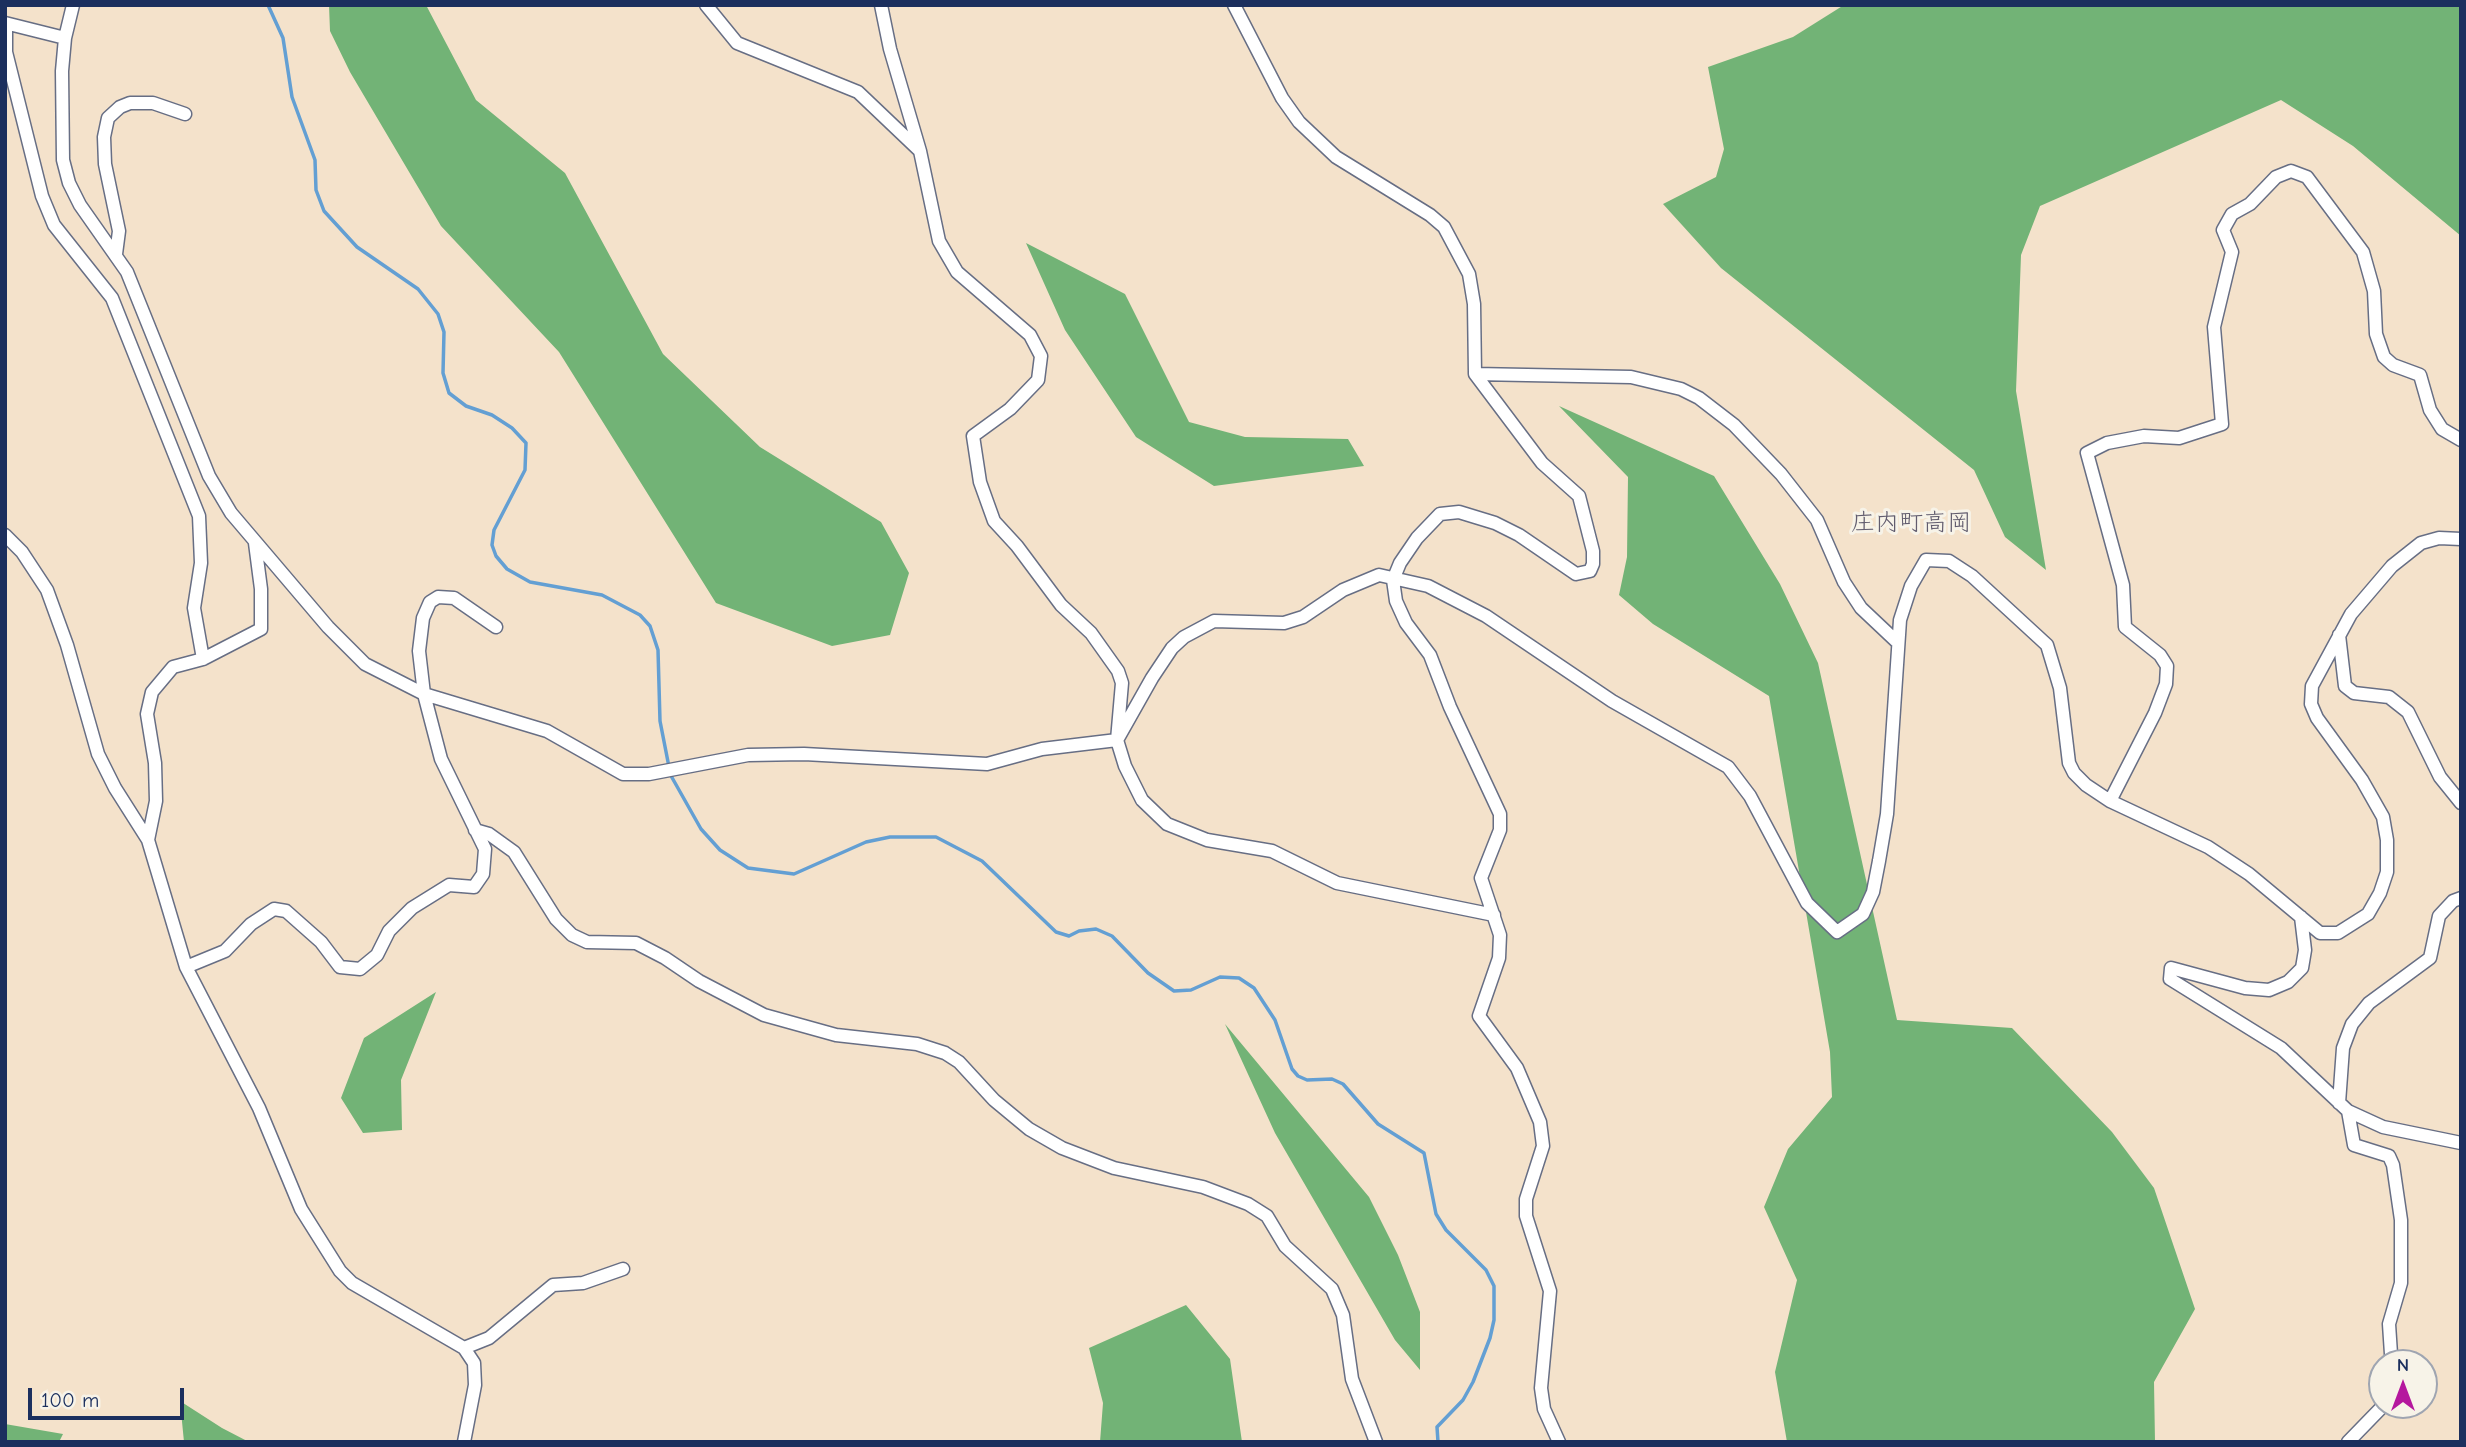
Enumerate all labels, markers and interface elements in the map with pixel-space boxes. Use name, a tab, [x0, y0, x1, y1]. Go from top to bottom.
district label: 庄内町高岡	[1851, 509, 1971, 537]
north arrow	[2368, 1349, 2438, 1419]
text: N	[2397, 1354, 2409, 1376]
scale bar	[32, 1374, 187, 1418]
text: 100 m	[41, 1388, 99, 1412]

